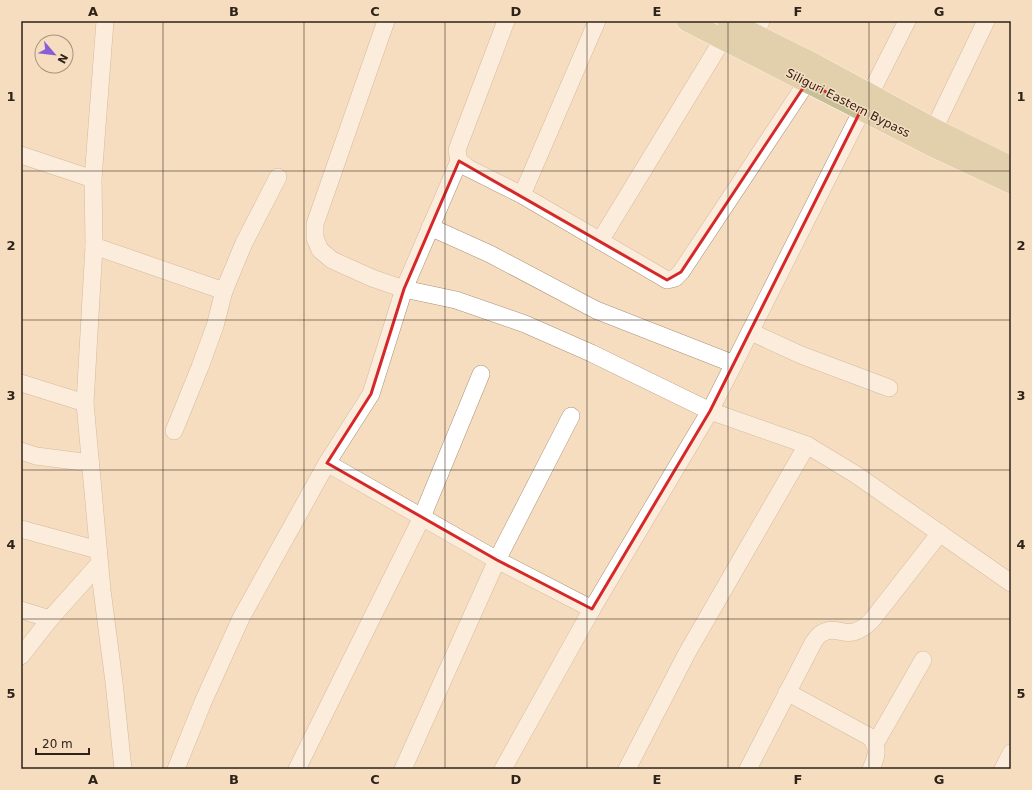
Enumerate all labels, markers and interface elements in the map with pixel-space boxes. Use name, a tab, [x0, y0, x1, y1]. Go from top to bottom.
text: A	[88, 4, 98, 19]
text: B	[229, 4, 239, 19]
text: C	[370, 4, 380, 19]
text: D	[511, 4, 522, 19]
text: E	[653, 4, 661, 19]
text: F	[794, 4, 802, 19]
text: G	[934, 4, 944, 19]
north arrow	[34, 34, 74, 74]
text: N	[54, 51, 70, 66]
street label: Siliguri Eastern Bypass	[784, 66, 912, 140]
text: 1	[6, 89, 16, 104]
text: 1	[1016, 89, 1026, 104]
text: 2	[6, 238, 16, 253]
text: 2	[1016, 238, 1026, 253]
text: 3	[6, 388, 16, 403]
text: 3	[1016, 388, 1026, 403]
text: 4	[6, 537, 16, 552]
text: 4	[1016, 537, 1026, 552]
text: 5	[6, 686, 16, 701]
text: 5	[1016, 686, 1026, 701]
scale bar	[36, 730, 89, 756]
text: 20 m	[42, 737, 73, 751]
text: A	[88, 772, 98, 787]
text: B	[229, 772, 239, 787]
text: C	[370, 772, 380, 787]
text: D	[511, 772, 522, 787]
text: E	[653, 772, 661, 787]
text: F	[794, 772, 802, 787]
text: G	[934, 772, 944, 787]

